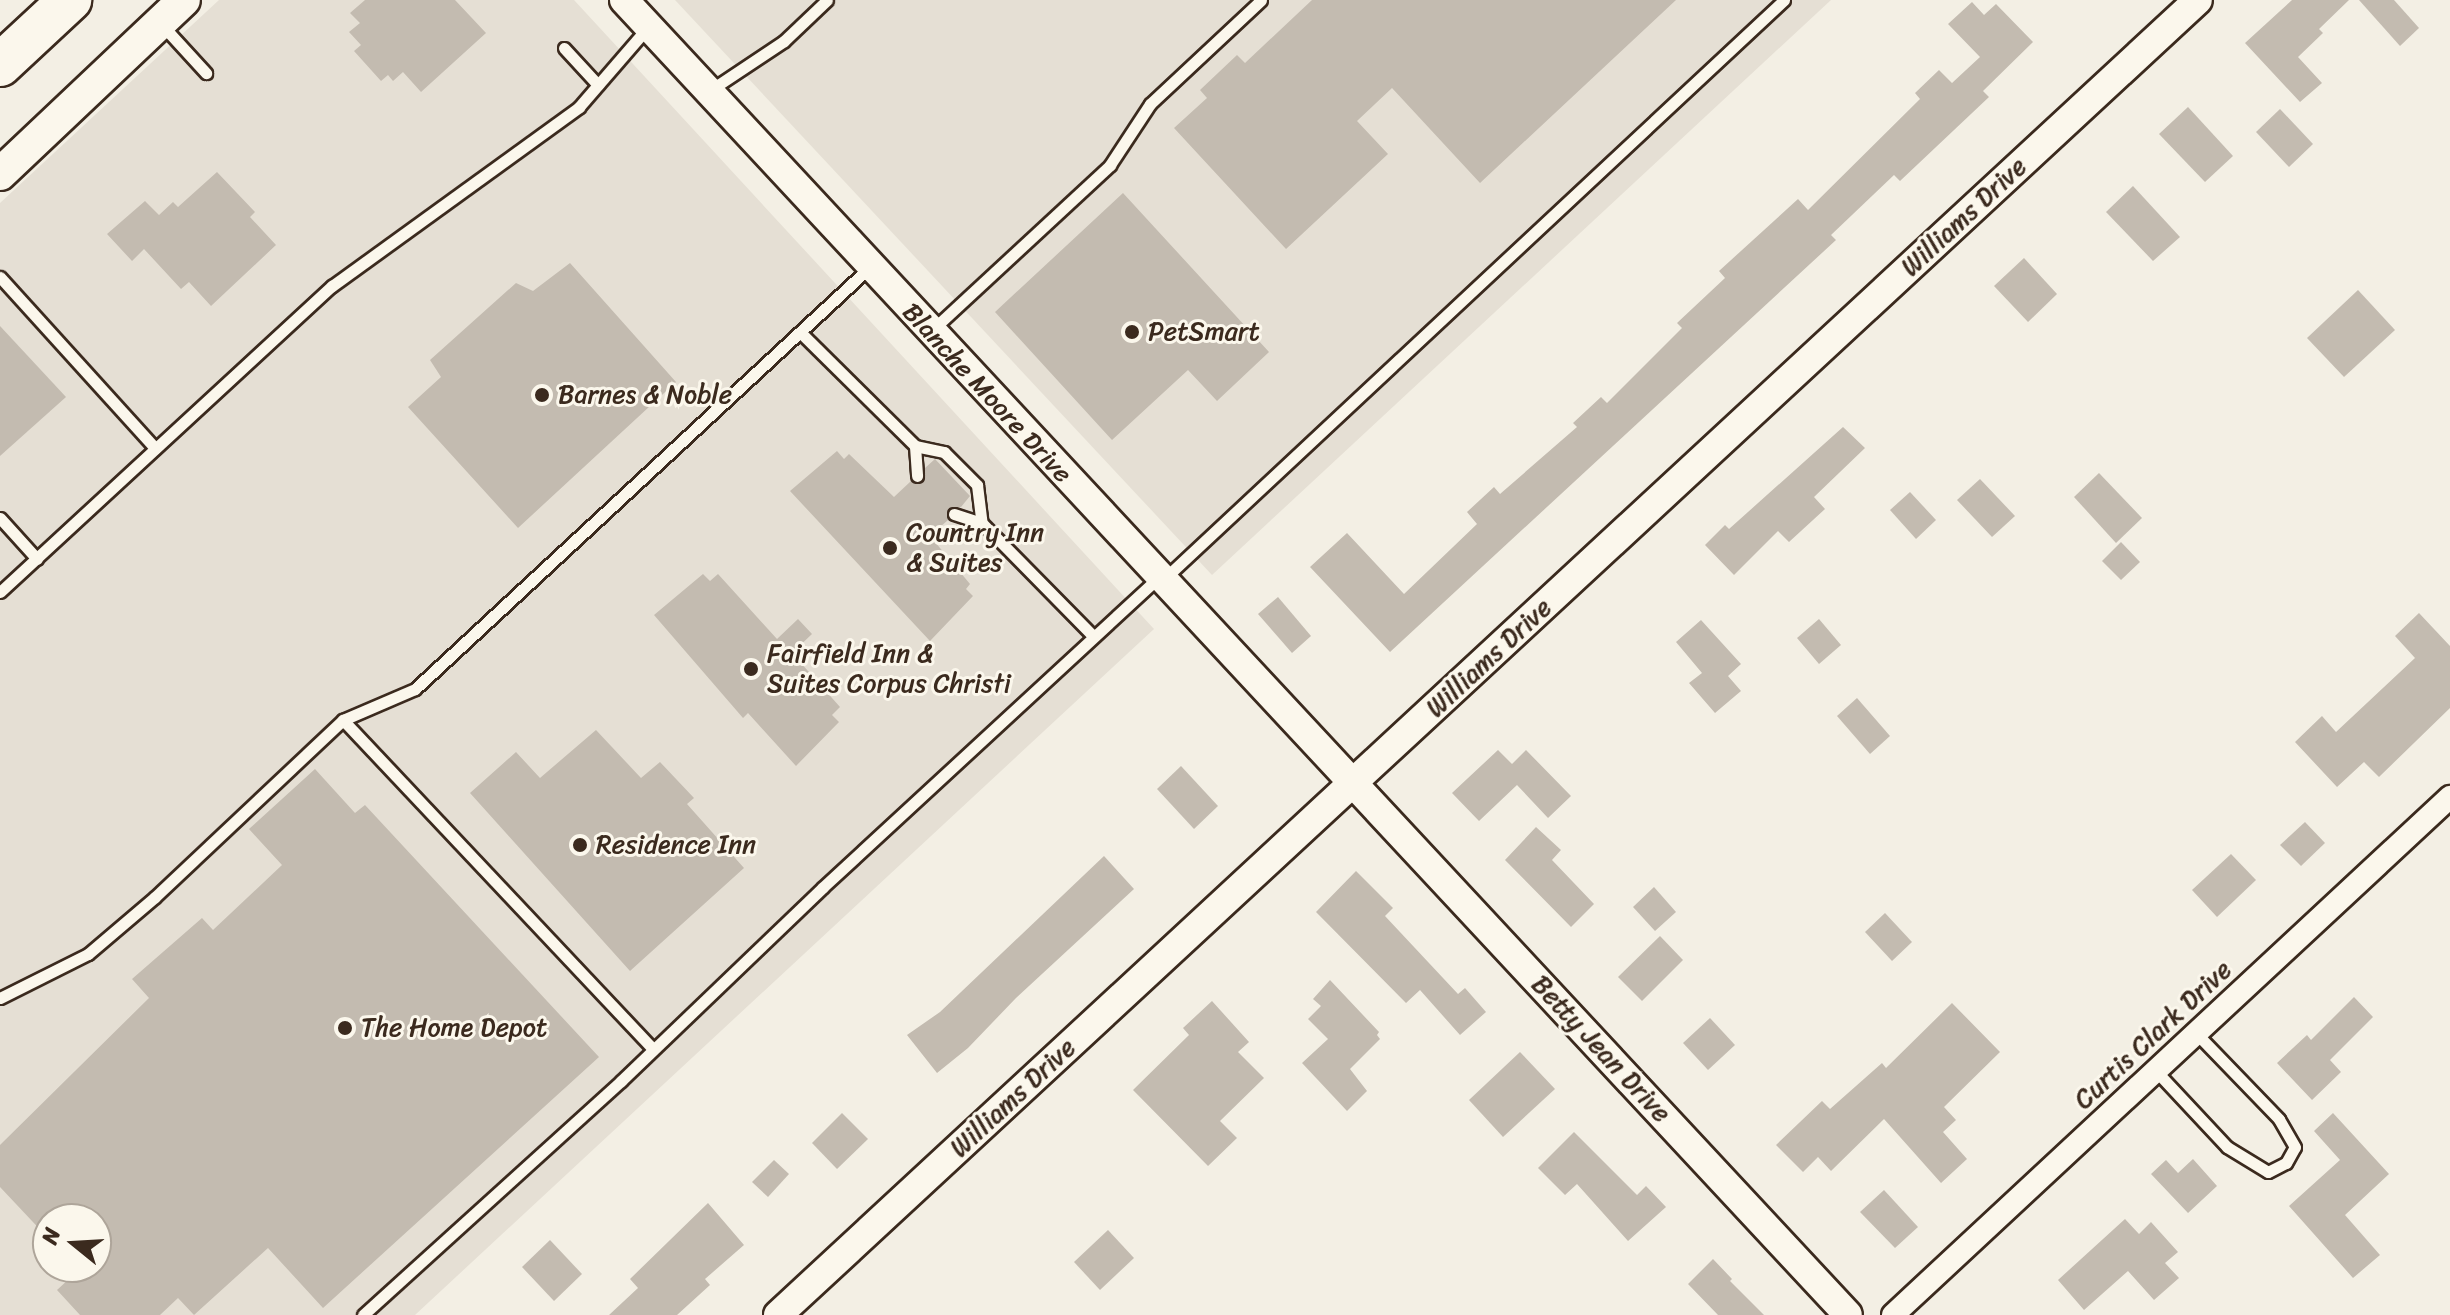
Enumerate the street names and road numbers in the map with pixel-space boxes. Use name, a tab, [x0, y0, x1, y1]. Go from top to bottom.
street label: Williams Drive	[1895, 151, 2033, 283]
street label: Blanche Moore Drive	[896, 297, 1078, 489]
street label: Williams Drive	[1420, 592, 1558, 724]
street label: Curtis Clark Drive	[2068, 954, 2238, 1116]
street label: Betty Jean Drive	[1525, 969, 1677, 1129]
street label: Williams Drive	[944, 1032, 1082, 1164]

